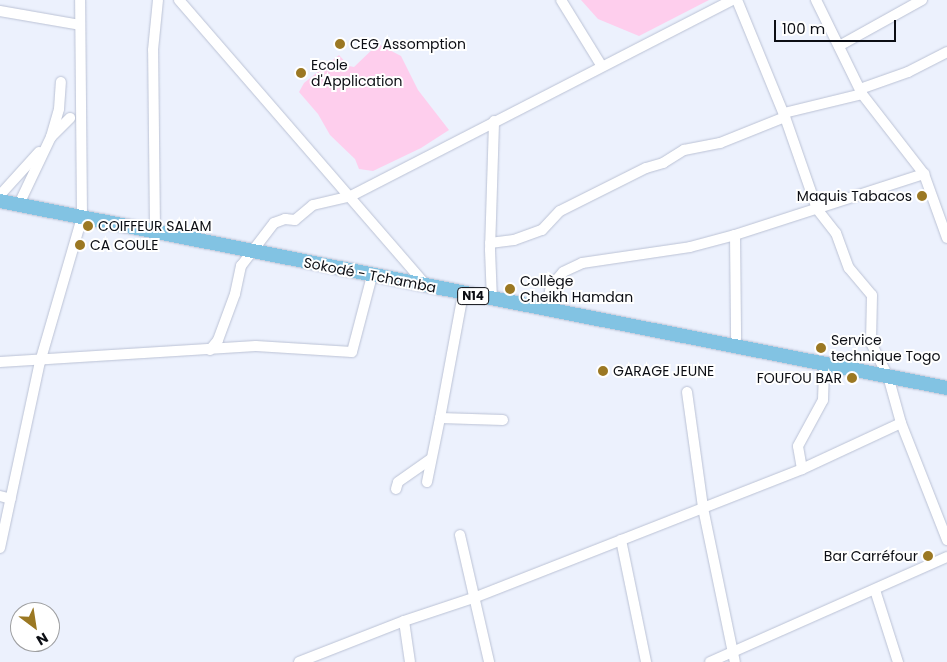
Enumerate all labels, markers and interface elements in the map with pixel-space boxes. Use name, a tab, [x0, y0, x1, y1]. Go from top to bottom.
scale bar	[777, 10, 900, 42]
text: 100 m	[782, 18, 825, 39]
place label: CEG Assomption	[350, 36, 466, 52]
marker: CEG Assomption	[334, 38, 346, 50]
place label: Ecole d'Application	[311, 57, 402, 90]
marker: Ecole d'Application	[295, 67, 307, 79]
place label: Maquis Tabacos	[797, 188, 912, 204]
marker: Maquis Tabacos	[916, 190, 928, 202]
place label: COIFFEUR SALAM	[98, 218, 211, 234]
marker: COIFFEUR SALAM	[82, 220, 94, 232]
place label: CA COULE	[90, 237, 158, 253]
marker: CA COULE	[74, 239, 86, 251]
street label: Sokodé - Tchamba	[302, 254, 438, 296]
place label: Collège Cheikh Hamdan	[520, 273, 633, 306]
marker: Collège Cheikh Hamdan	[504, 283, 516, 295]
road number: N14	[457, 286, 489, 306]
place label: Service technique Togo	[831, 332, 940, 364]
marker: Service technique Togo	[815, 342, 827, 354]
place label: GARAGE JEUNE	[613, 363, 714, 379]
marker: GARAGE JEUNE	[597, 365, 609, 377]
place label: FOUFOU BAR	[757, 370, 842, 386]
marker: FOUFOU BAR	[846, 372, 858, 384]
place label: Bar Carréfour	[824, 548, 918, 564]
marker: Bar Carréfour	[922, 550, 934, 562]
north arrow	[10, 602, 60, 652]
text: N	[33, 628, 52, 650]

